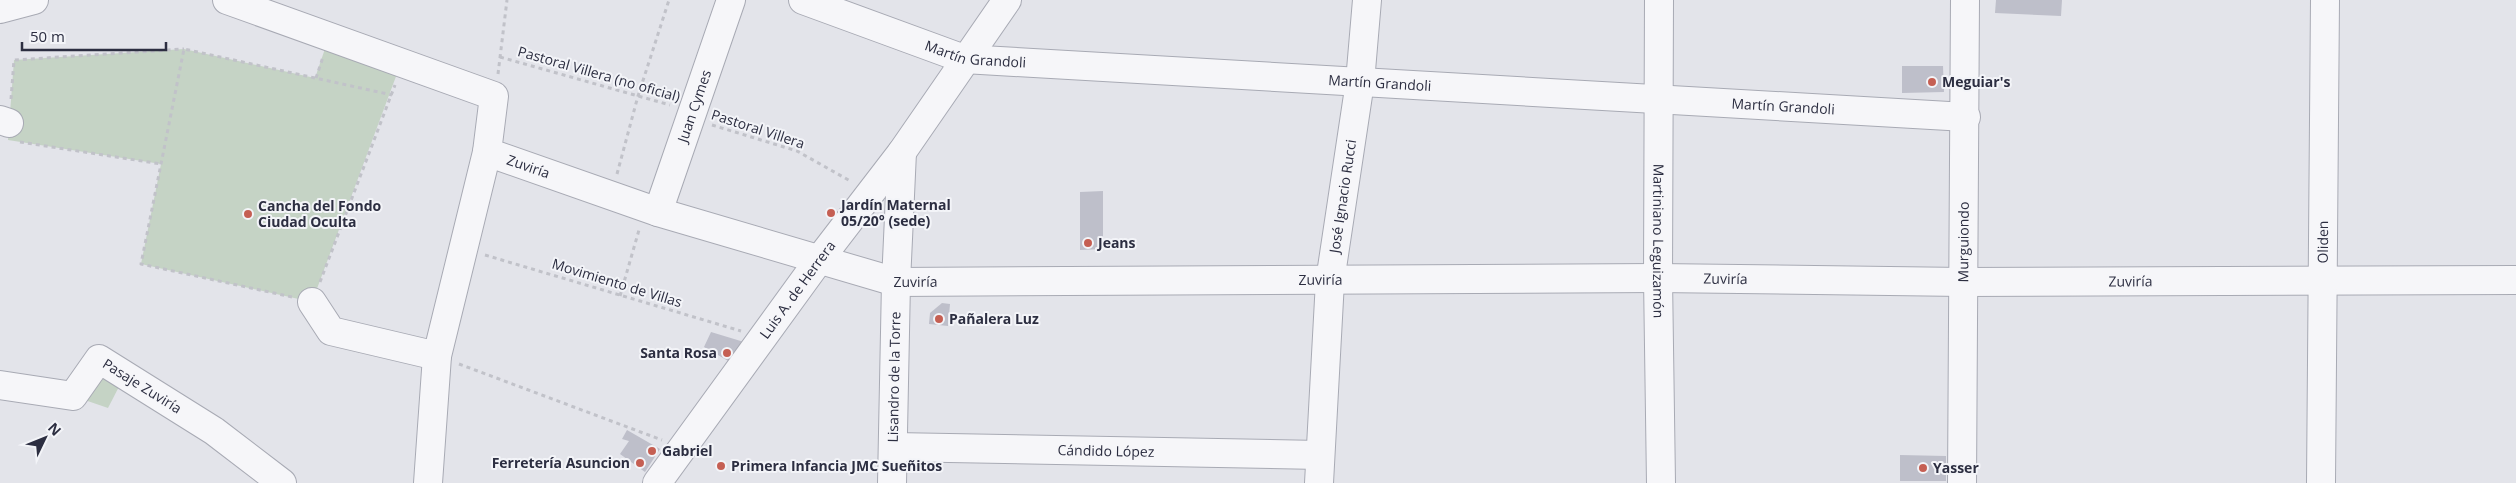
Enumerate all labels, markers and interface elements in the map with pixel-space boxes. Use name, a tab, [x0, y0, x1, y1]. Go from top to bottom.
scale bar	[22, 20, 166, 52]
text: 50 m	[30, 26, 65, 46]
street label: Martín Grandoli	[922, 35, 1027, 72]
street label: Pastoral Villera (no oficial)	[516, 41, 683, 106]
street label: Juan Cymes	[672, 67, 715, 147]
street label: Martín Grandoli	[1328, 70, 1432, 95]
place label: Meguiar's	[1942, 72, 2010, 91]
marker: Meguiar's	[1926, 76, 1938, 88]
street label: Martín Grandoli	[1731, 93, 1835, 118]
street label: Pastoral Villera	[709, 104, 807, 153]
street label: José Ignacio Rucci	[1324, 138, 1360, 256]
street label: Zuviría	[505, 150, 553, 182]
street label: Martiniano Leguizamón	[1649, 164, 1669, 318]
place label: Jardín Maternal 05/20° (sede)	[839, 195, 951, 230]
place label: Cancha del Fondo Ciudad Oculta	[258, 196, 382, 231]
street label: Murguiondo	[1953, 202, 1973, 282]
marker: Jardín Maternal 05/20° (sede)	[825, 207, 837, 219]
marker: Cancha del Fondo Ciudad Oculta	[242, 208, 254, 220]
street label: Oliden	[2313, 220, 2332, 264]
place label: Jeans	[1096, 233, 1136, 252]
street label: Luis A. de Herrera	[755, 237, 839, 342]
marker: Jeans	[1082, 237, 1094, 249]
street label: Movimiento de Villas	[550, 254, 685, 311]
street label: Zuviría	[1703, 269, 1748, 288]
street label: Zuviría	[1298, 270, 1343, 289]
street label: Zuviría	[2108, 271, 2153, 290]
street label: Zuviría	[893, 272, 938, 291]
place label: Pañalera Luz	[949, 309, 1039, 328]
street label: Lisandro de la Torre	[883, 311, 904, 443]
marker: Pañalera Luz	[933, 313, 945, 325]
place label: Santa Rosa	[640, 343, 717, 362]
marker: Santa Rosa	[721, 347, 733, 359]
street label: Pasaje Zuviría	[99, 354, 186, 418]
north arrow	[20, 413, 70, 463]
text: N	[44, 418, 66, 439]
street label: Cándido López	[1057, 440, 1155, 461]
place label: Gabriel	[662, 441, 713, 460]
marker: Gabriel	[646, 445, 658, 457]
place label: Ferretería Asuncion	[492, 453, 630, 472]
place label: Primera Infancia JMC Sueñitos	[731, 456, 942, 475]
marker: Ferretería Asuncion	[634, 457, 646, 469]
place label: Yasser	[1933, 458, 1979, 477]
marker: Primera Infancia JMC Sueñitos	[715, 460, 727, 472]
marker: Yasser	[1917, 462, 1929, 474]

